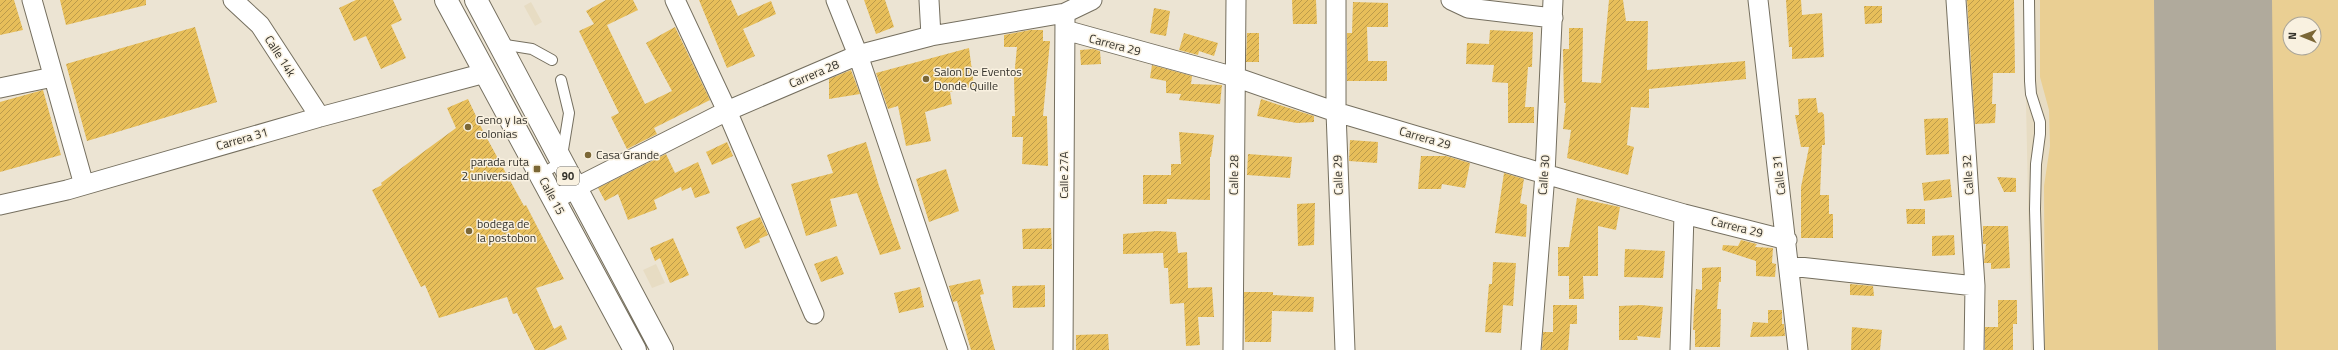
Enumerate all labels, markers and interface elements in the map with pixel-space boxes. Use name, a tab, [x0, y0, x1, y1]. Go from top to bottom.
north arrow	[2282, 16, 2322, 56]
street label: Carrera 29	[1087, 28, 1143, 61]
street label: Calle 14k	[260, 31, 301, 80]
text: N	[2284, 32, 2300, 40]
street label: Carrera 28	[786, 54, 842, 93]
place label: Salon De Eventos Donde Quille	[934, 62, 1022, 95]
marker: Salon De Eventos Donde Quille	[921, 74, 931, 84]
place label: Geno y las colonias	[476, 110, 528, 143]
street label: Carrera 29	[1397, 121, 1454, 154]
street label: Carrera 31	[214, 122, 270, 155]
marker: Geno y las colonias	[463, 122, 473, 132]
place label: Casa Grande	[596, 145, 659, 164]
marker: Casa Grande	[583, 150, 593, 160]
street label: Calle 27A	[1054, 151, 1073, 199]
place label: parada ruta 2 universidad	[461, 152, 529, 185]
street label: Calle 28	[1224, 154, 1243, 195]
street label: Calle 29	[1327, 154, 1348, 195]
street label: Calle 30	[1533, 154, 1554, 196]
street label: Calle 31	[1767, 154, 1790, 196]
street label: Calle 32	[1957, 154, 1978, 196]
marker: parada ruta 2 universidad	[532, 164, 542, 174]
road number: 90	[557, 167, 579, 185]
street label: Calle 15	[535, 174, 570, 218]
street label: Carrera 29	[1709, 211, 1765, 242]
place label: bodega de la postobon	[477, 214, 536, 247]
marker: bodega de la postobon	[464, 226, 474, 236]

